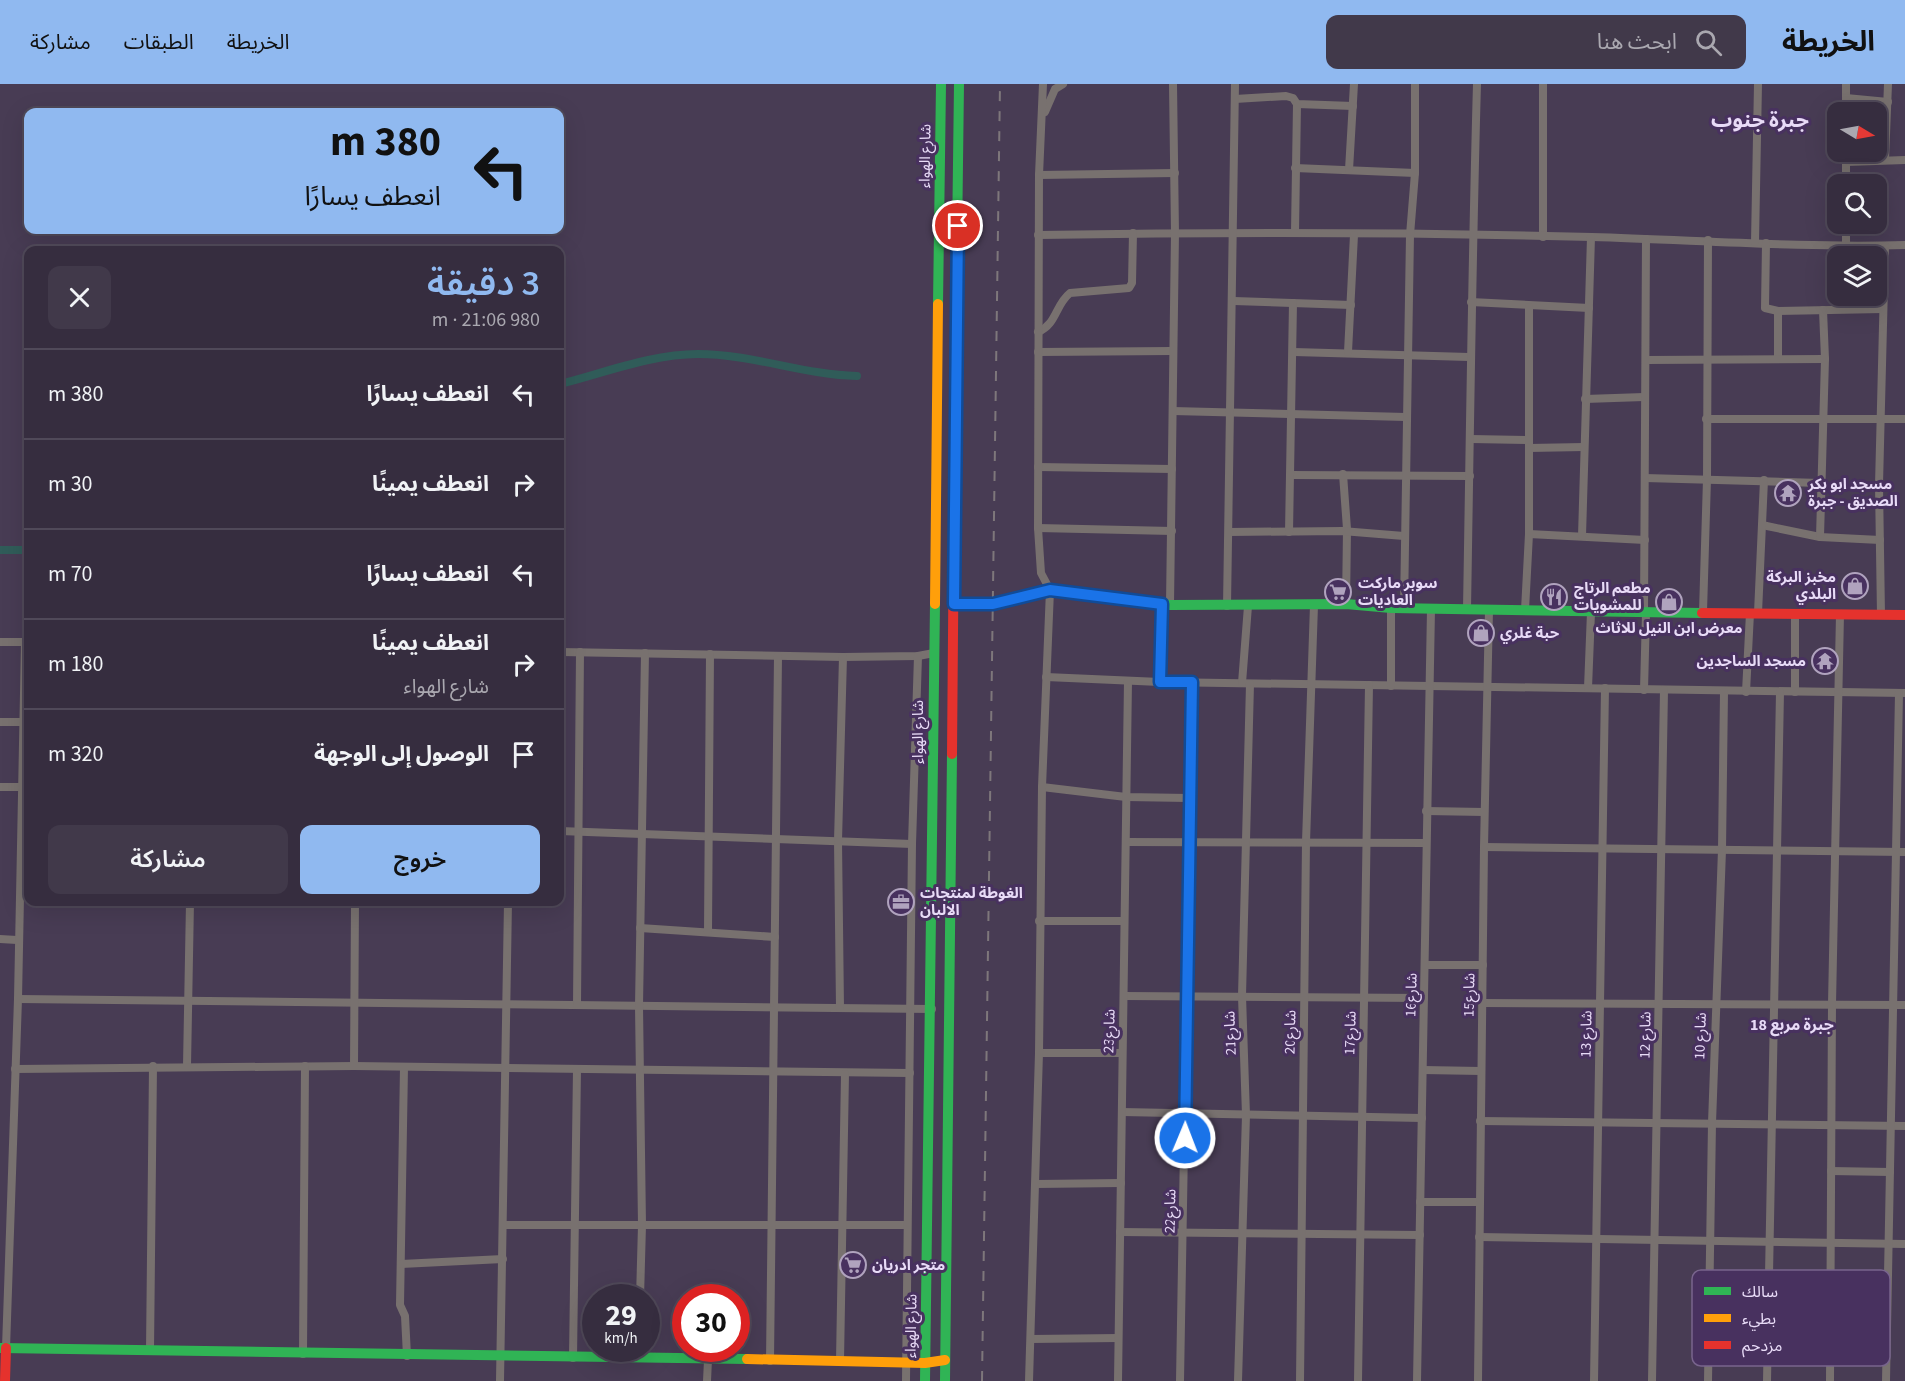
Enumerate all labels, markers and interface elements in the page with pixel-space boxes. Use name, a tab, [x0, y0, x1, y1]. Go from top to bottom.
search box	[1326, 15, 1746, 69]
text: الخريطة	[1782, 22, 1875, 62]
text: ابحث هنا	[1597, 26, 1677, 58]
icon: search	[1692, 26, 1725, 59]
text: مشاركة	[30, 27, 91, 57]
text: الطبقات	[124, 27, 194, 57]
text: الخريطة	[227, 27, 290, 57]
north arrow	[1827, 102, 1887, 162]
map controls	[1827, 102, 1887, 306]
district label: جبرة جنوب	[1711, 105, 1809, 135]
text: 380 m	[330, 112, 441, 172]
street label: شارع الهواء	[914, 124, 938, 188]
icon: left	[462, 132, 540, 210]
button: search	[1827, 174, 1887, 234]
text: انعطف يسارًا	[304, 177, 441, 216]
pin	[932, 200, 983, 251]
icon: arrive	[941, 209, 974, 242]
button: layers	[1827, 246, 1887, 306]
text: 3 دقيقة	[427, 258, 540, 309]
button: close	[48, 266, 111, 329]
text: 980 m · 21:06	[432, 306, 540, 334]
text: 380 m	[48, 378, 103, 410]
text: انعطف يسارًا	[366, 378, 489, 410]
icon: left	[507, 378, 540, 411]
text: 30 m	[48, 468, 93, 500]
text: انعطف يمينًا	[372, 468, 489, 500]
icon: right	[507, 468, 540, 501]
place label: مسجد ابو بكر الصديق - جبرة	[1807, 474, 1898, 512]
temple icon: مسجد ابو بكر الصديق - جبرة	[1773, 478, 1803, 508]
text: 70 m	[48, 558, 93, 590]
text: انعطف يسارًا	[366, 558, 489, 590]
icon: left	[507, 558, 540, 591]
place label: مخبز البركة البلدي	[1766, 567, 1836, 605]
shop icon: مخبز البركة البلدي	[1840, 571, 1870, 601]
place label: سوبر ماركت العاديات	[1358, 573, 1438, 611]
supermarket icon: سوبر ماركت العاديات	[1323, 577, 1353, 607]
place label: مطعم الرتاج للمشويات	[1574, 578, 1651, 616]
restaurant icon: مطعم الرتاج للمشويات	[1539, 582, 1569, 612]
shop icon: معرض ابن النيل للاثاث	[1654, 587, 1684, 617]
shop icon: حبة غلري	[1466, 618, 1496, 648]
place label: معرض ابن النيل للاثاث	[1595, 618, 1743, 639]
place label: حبة غلري	[1500, 623, 1560, 644]
text: انعطف يمينًا	[372, 627, 489, 659]
temple icon: مسجد الساجدين	[1810, 646, 1840, 676]
text: 180 m	[48, 648, 103, 680]
icon: right	[507, 648, 540, 681]
place label: مسجد الساجدين	[1697, 651, 1806, 672]
text: شارع الهواء	[404, 673, 489, 701]
street label: شارع الهواء	[908, 700, 930, 764]
text: 320 m	[48, 738, 103, 770]
text: الوصول إلى الوجهة	[314, 738, 489, 770]
icon: arrive	[507, 738, 540, 771]
button: مشاركة	[48, 825, 288, 894]
button: خروج	[300, 825, 540, 894]
place label: الغوطة لمنتجات الالبان	[920, 883, 1023, 921]
office icon: الغوطة لمنتجات الالبان	[886, 887, 916, 917]
street label: شارع16	[1400, 972, 1424, 1017]
street label: شارع15	[1459, 973, 1481, 1017]
street label: شارع23	[1098, 1008, 1122, 1053]
street label: شارع21	[1219, 1010, 1243, 1055]
street label: شارع20	[1280, 1010, 1302, 1054]
street label: شارع17	[1339, 1010, 1363, 1055]
street label: شارع 13	[1576, 1010, 1598, 1058]
street label: شارع 12	[1635, 1011, 1657, 1059]
street label: شارع 10	[1689, 1012, 1713, 1060]
district label: جبرة مربع 18	[1750, 1014, 1834, 1037]
position arrow	[1153, 1106, 1217, 1170]
street label: شارع22	[1160, 1189, 1182, 1233]
supermarket icon: متجر ادريان	[838, 1250, 868, 1280]
place label: متجر ادريان	[872, 1255, 945, 1276]
legend	[1692, 1270, 1890, 1366]
text: سالك	[1742, 1281, 1778, 1303]
speed limit sign: 30	[672, 1284, 750, 1362]
text: 29	[605, 1294, 637, 1337]
street label: شارع الهواء	[900, 1294, 924, 1358]
text: بطيء	[1742, 1308, 1776, 1331]
text: km/h	[604, 1328, 638, 1349]
text: مزدحم	[1742, 1335, 1782, 1358]

